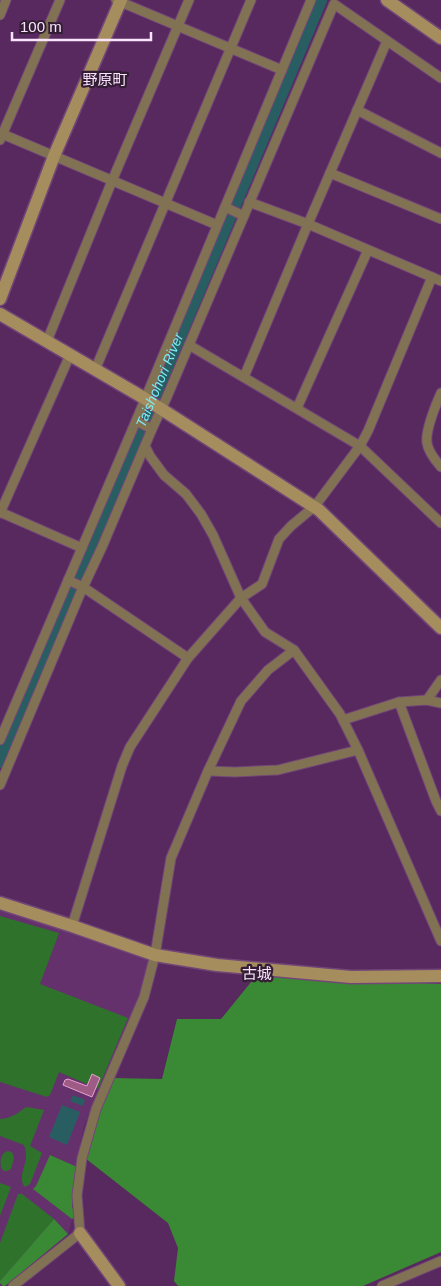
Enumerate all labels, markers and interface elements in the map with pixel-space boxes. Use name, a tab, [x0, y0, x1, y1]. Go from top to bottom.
scale bar	[12, 10, 151, 42]
text: 100 m	[20, 18, 62, 35]
district label: 野原町	[82, 71, 128, 88]
water label: Taishohori River	[133, 329, 187, 430]
district label: 古城	[242, 965, 272, 982]

